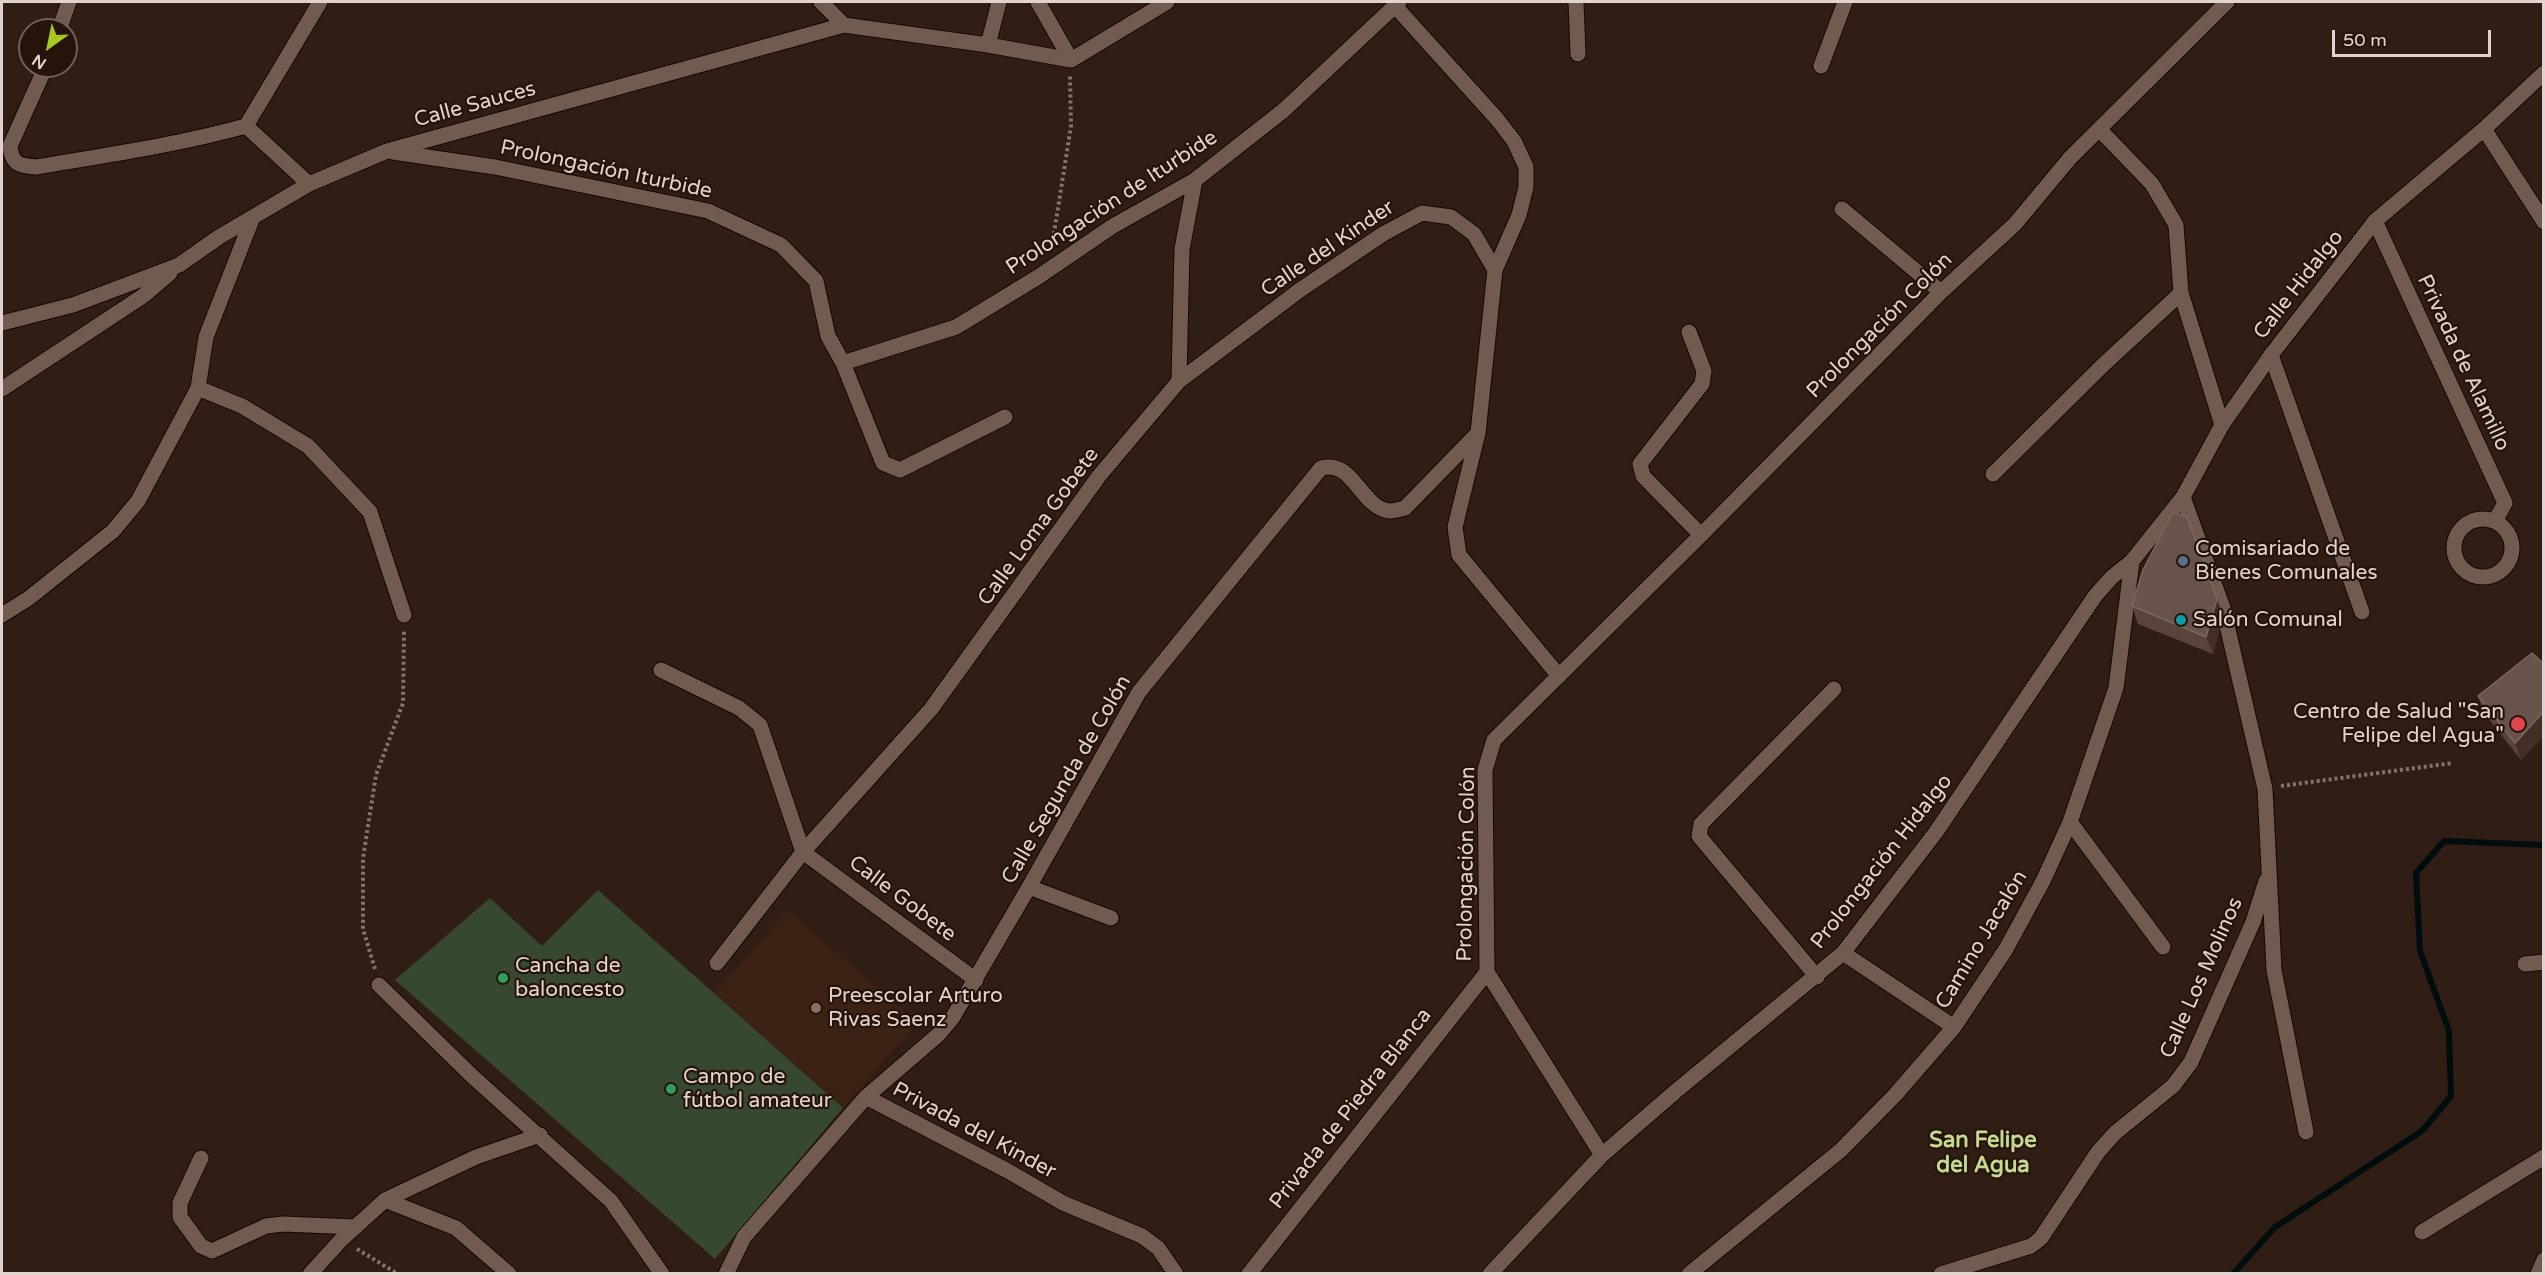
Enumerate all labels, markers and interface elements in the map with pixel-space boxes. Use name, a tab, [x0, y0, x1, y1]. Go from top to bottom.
north arrow	[18, 18, 78, 78]
scale bar	[2335, 18, 2494, 56]
text: 50 m	[2343, 29, 2387, 51]
text: N	[28, 50, 50, 73]
street label: Calle Sauces	[412, 77, 538, 133]
street label: Prolongación de Iturbide	[1002, 125, 1222, 281]
street label: Prolongación Iturbide	[498, 135, 714, 205]
street label: Calle del Kinder	[1257, 195, 1399, 303]
street label: Calle Hidalgo	[2249, 225, 2349, 345]
street label: Prolongación Colón	[1802, 248, 1958, 404]
street label: Privada de Alamillo	[2411, 271, 2515, 455]
street label: Calle Loma Gobete	[973, 443, 1105, 611]
place label: Comisariado de Bienes Comunales	[2195, 536, 2378, 586]
marker: Comisariado de Bienes Comunales	[2176, 554, 2190, 568]
place label: Salón Comunal	[2193, 607, 2343, 633]
marker: Salón Comunal	[2174, 613, 2188, 627]
street label: Calle Segunda de Colón	[997, 671, 1137, 889]
place label: Centro de Salud "San Felipe del Agua"	[2293, 699, 2504, 749]
marker: Centro de Salud "San Felipe del Agua"	[2509, 715, 2527, 733]
street label: Prolongación Colón	[1453, 766, 1481, 962]
street label: Prolongación Hidalgo	[1806, 770, 1958, 954]
street label: Calle Gobete	[843, 850, 961, 948]
street label: Camino Jacalón	[1931, 866, 2033, 1014]
street label: Calle Los Molinos	[2155, 894, 2249, 1062]
place label: Cancha de baloncesto	[515, 953, 624, 1003]
marker: Cancha de baloncesto	[496, 971, 510, 985]
place label: Preescolar Arturo Rivas Saenz	[828, 983, 1003, 1033]
marker: Preescolar Arturo Rivas Saenz	[809, 1001, 823, 1015]
street label: Privada de Piedra Blanca	[1265, 1004, 1437, 1214]
place label: Campo de fútbol amateur	[683, 1064, 832, 1114]
street label: Privada del Kinder	[888, 1077, 1060, 1185]
marker: Campo de fútbol amateur	[664, 1082, 678, 1096]
district label: San Felipe del Agua	[1929, 1128, 2037, 1180]

